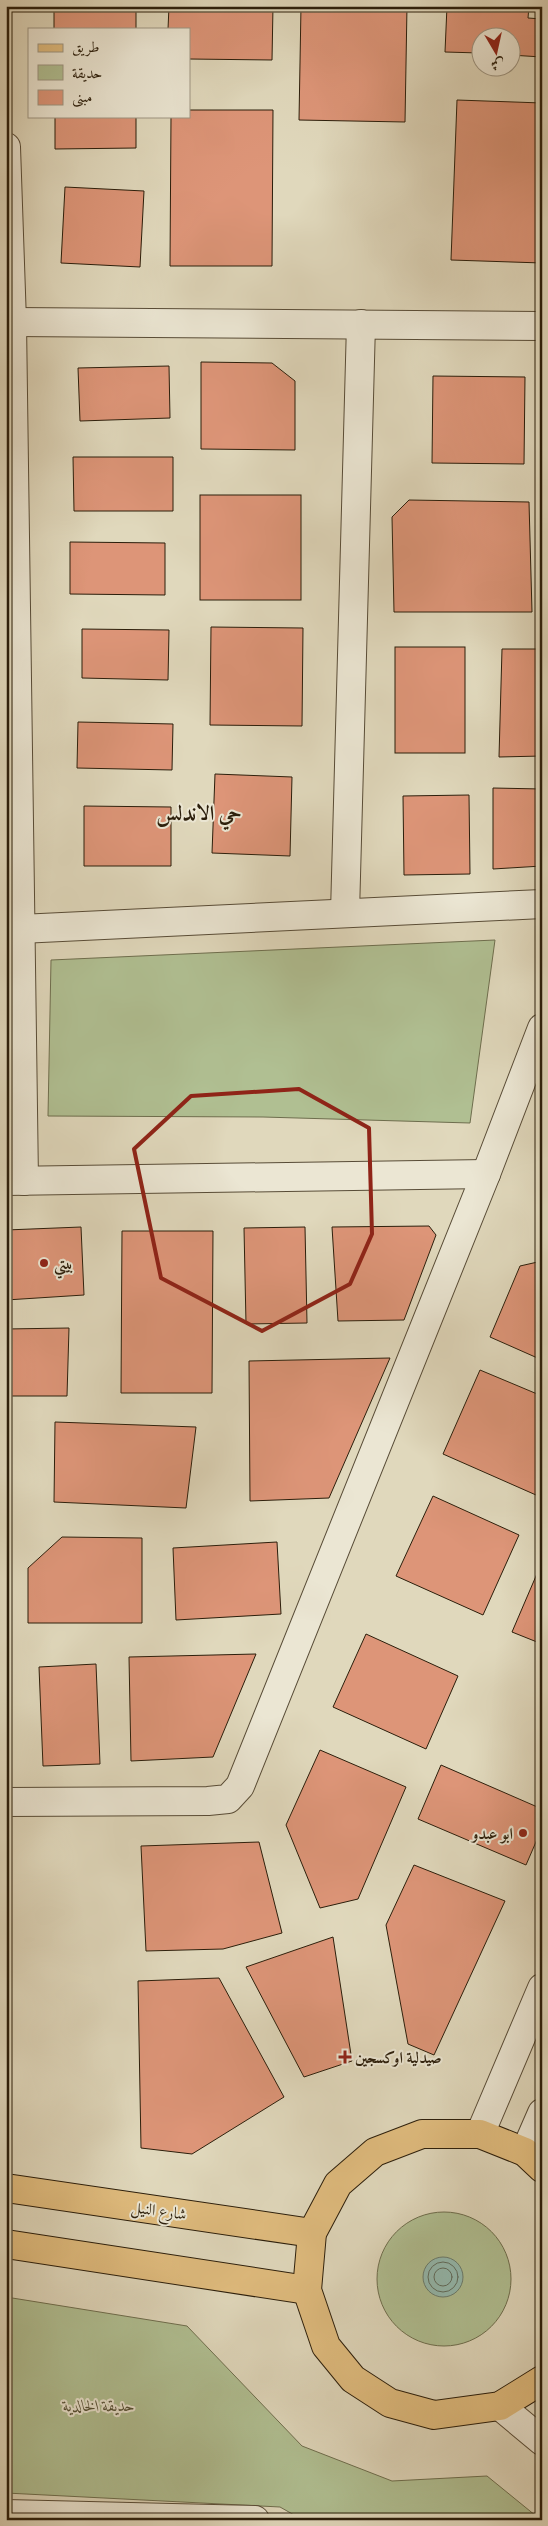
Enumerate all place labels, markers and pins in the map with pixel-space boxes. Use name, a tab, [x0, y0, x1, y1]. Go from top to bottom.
place label: بيتي	[54, 1251, 73, 1279]
marker: بيتي	[38, 1257, 50, 1269]
place label: ابو عبدو	[470, 1821, 513, 1845]
marker: ابو عبدو	[517, 1827, 529, 1839]
place label: صيدلية اوكسجين	[355, 2045, 442, 2069]
marker: صيدلية اوكسجين	[339, 2051, 351, 2063]

